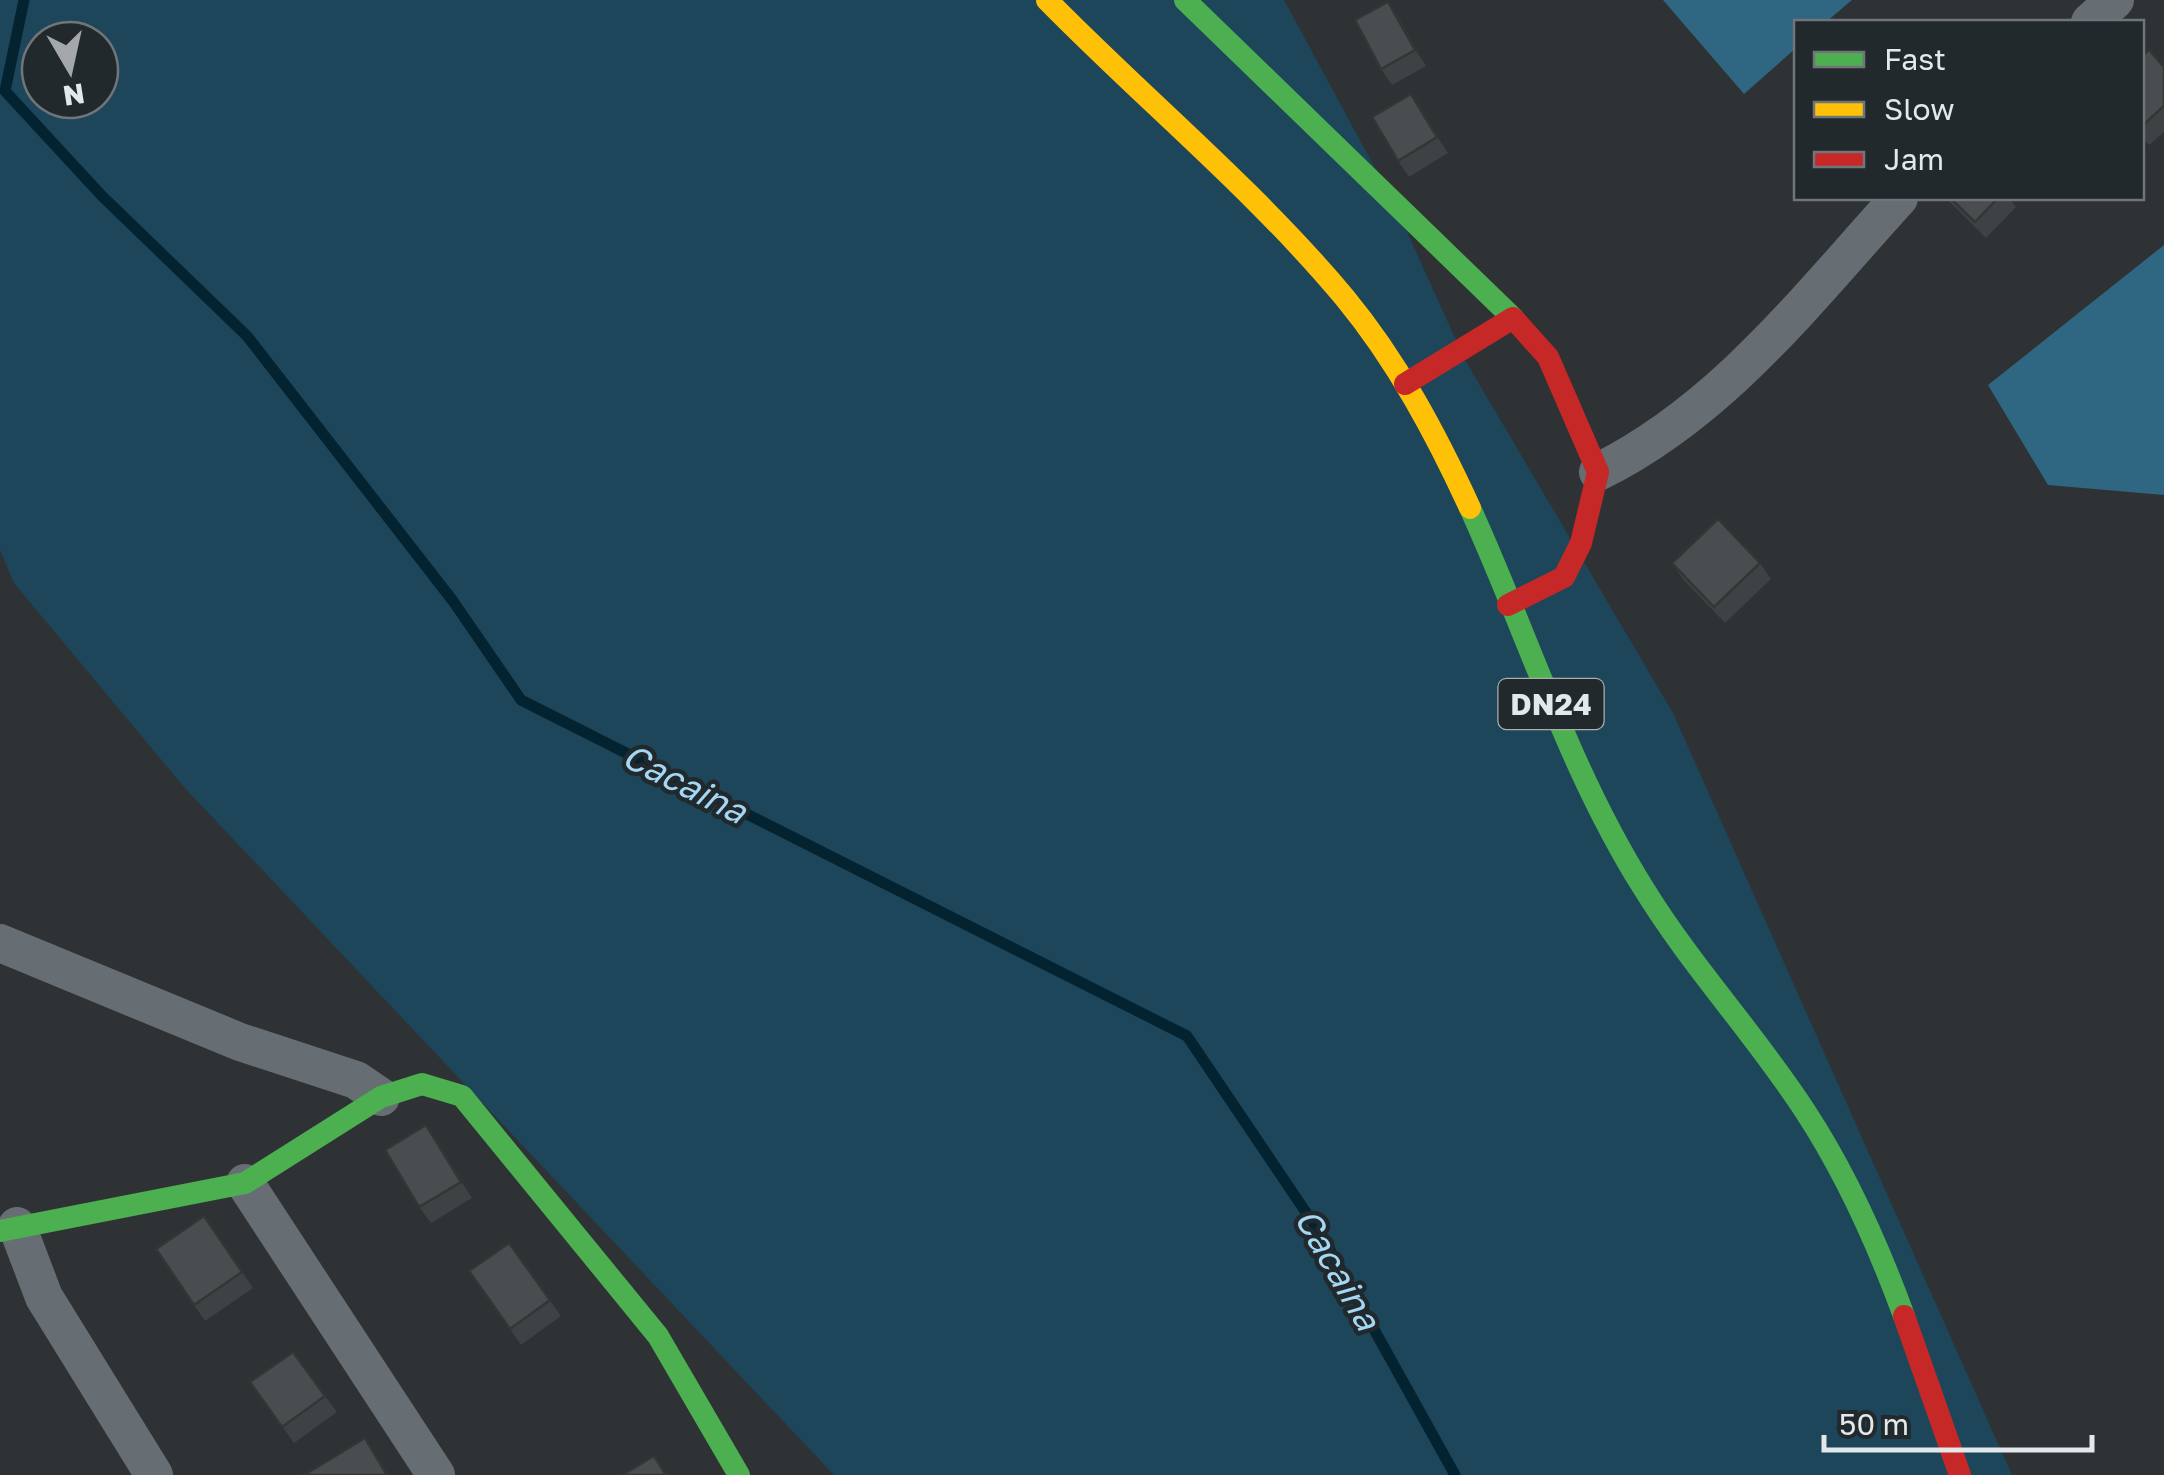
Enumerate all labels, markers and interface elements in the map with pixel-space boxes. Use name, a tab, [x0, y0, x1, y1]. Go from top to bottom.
north arrow	[20, 20, 120, 120]
legend	[1794, 20, 2144, 200]
text: Fast	[1884, 41, 1946, 77]
text: N	[61, 77, 87, 113]
text: Slow	[1884, 91, 1955, 127]
text: Jam	[1884, 141, 1944, 177]
road number: DN24	[1498, 679, 1604, 729]
water label: Cacaina	[616, 734, 755, 832]
water label: Cacaina	[1287, 1201, 1390, 1338]
scale bar	[1824, 1390, 2092, 1452]
text: 50 m	[1839, 1406, 1909, 1442]

